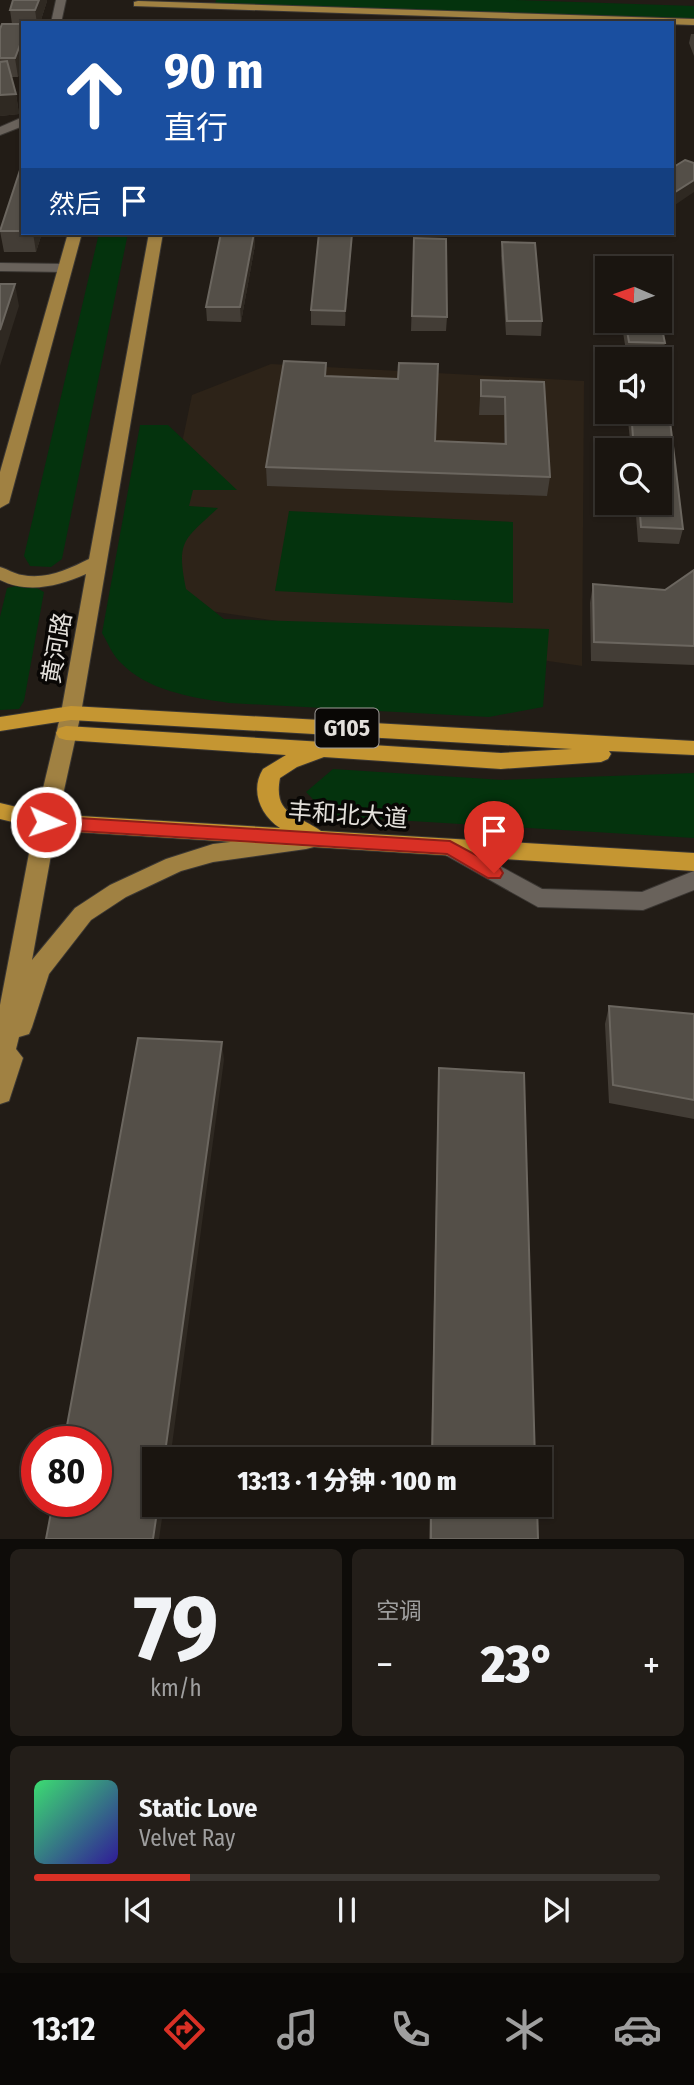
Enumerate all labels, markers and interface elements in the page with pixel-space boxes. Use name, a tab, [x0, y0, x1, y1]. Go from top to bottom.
text: 90 m	[164, 42, 264, 101]
icon: ahead	[49, 49, 140, 140]
text: 直行	[164, 109, 228, 147]
icon: arrive	[115, 182, 153, 220]
text: 然后	[49, 189, 101, 220]
north arrow	[595, 256, 672, 332]
map controls	[595, 256, 672, 515]
button: sound	[595, 347, 672, 424]
button: search	[595, 438, 672, 515]
street label: 黄河路	[37, 610, 77, 686]
road number: G105	[316, 708, 378, 748]
position arrow	[9, 785, 83, 859]
street label: 丰和北大道	[287, 797, 409, 833]
pin	[464, 801, 524, 873]
icon: arrive	[475, 812, 513, 850]
speed limit sign: 80	[21, 1426, 112, 1517]
text: 13:13 · 1 分钟 · 100 m	[238, 1466, 456, 1497]
text: 79	[133, 1574, 219, 1683]
text: 空调	[376, 1597, 422, 1625]
text: 23°	[481, 1633, 555, 1696]
text: −	[376, 1642, 393, 1688]
text: +	[643, 1642, 660, 1688]
text: km/h	[150, 1674, 202, 1702]
text: Static Love	[139, 1793, 257, 1824]
text: Velvet Ray	[139, 1824, 235, 1852]
icon: previous	[119, 1891, 157, 1929]
icon: pause	[328, 1891, 366, 1929]
icon: next	[537, 1891, 575, 1929]
icon: directions	[160, 2005, 209, 2054]
icon: music	[273, 2005, 322, 2054]
icon: phone	[386, 2005, 435, 2054]
icon: climate	[500, 2005, 549, 2054]
icon: car	[613, 2005, 662, 2054]
text: 13:12	[32, 2010, 95, 2048]

